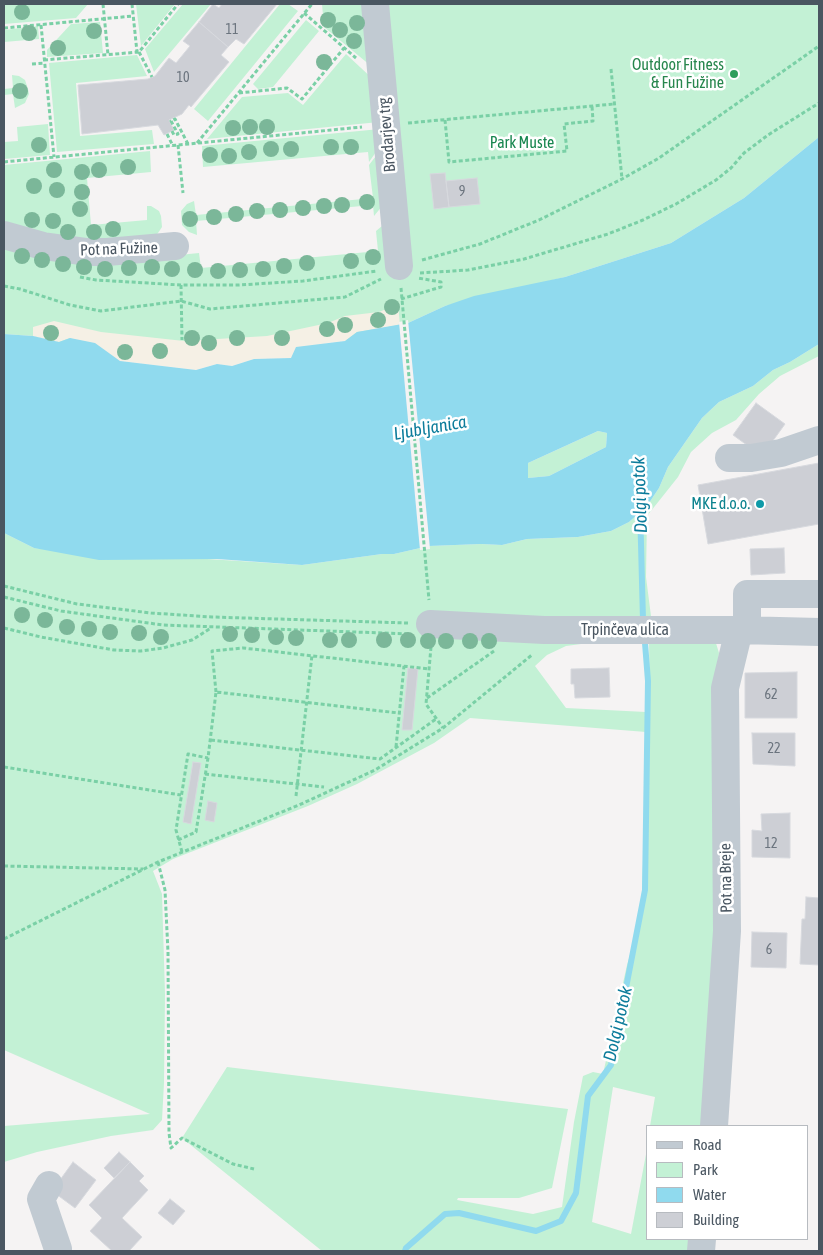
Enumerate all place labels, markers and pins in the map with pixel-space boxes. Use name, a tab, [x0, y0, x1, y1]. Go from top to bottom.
place label: Outdoor Fitness & Fun Fužine	[632, 55, 724, 93]
marker: Outdoor Fitness & Fun Fužine	[728, 68, 740, 80]
place label: MKE d.o.o.	[691, 494, 750, 514]
marker: MKE d.o.o.	[754, 498, 766, 510]

